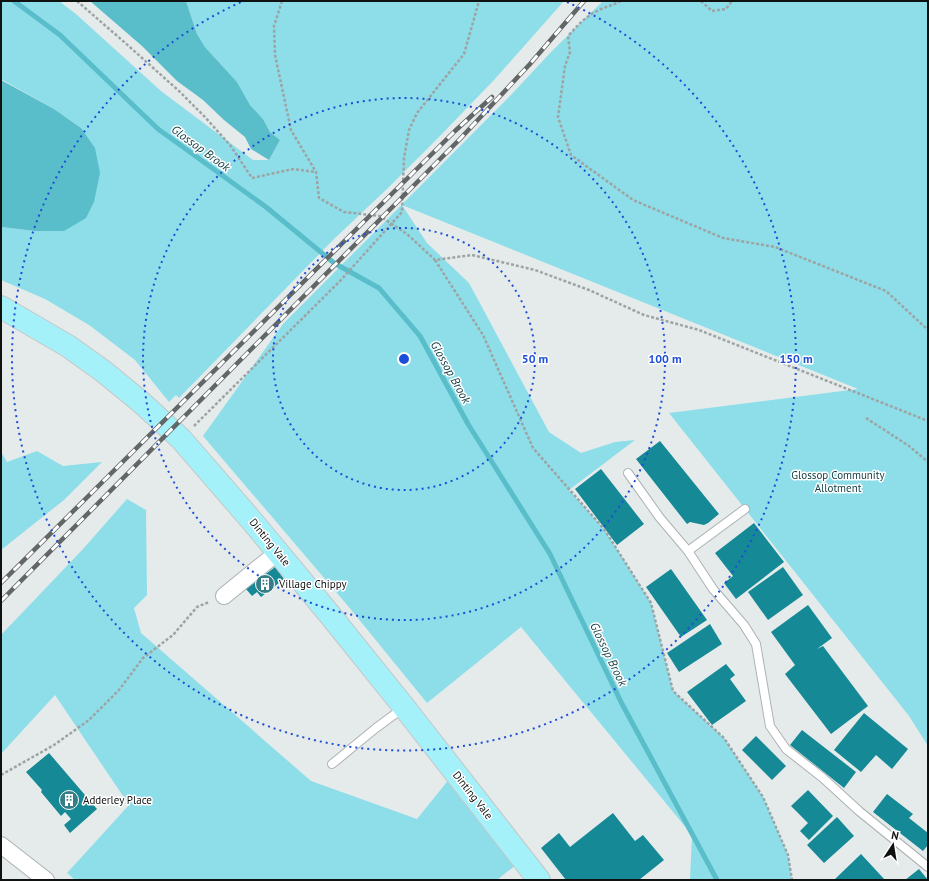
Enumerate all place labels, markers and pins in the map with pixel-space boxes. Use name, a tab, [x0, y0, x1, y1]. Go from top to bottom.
centre of rings	[397, 352, 411, 366]
building icon: Village Chippy	[254, 573, 276, 595]
place label: Village Chippy	[278, 577, 348, 591]
building icon: Adderley Place	[58, 789, 80, 811]
place label: Adderley Place	[83, 793, 152, 807]

